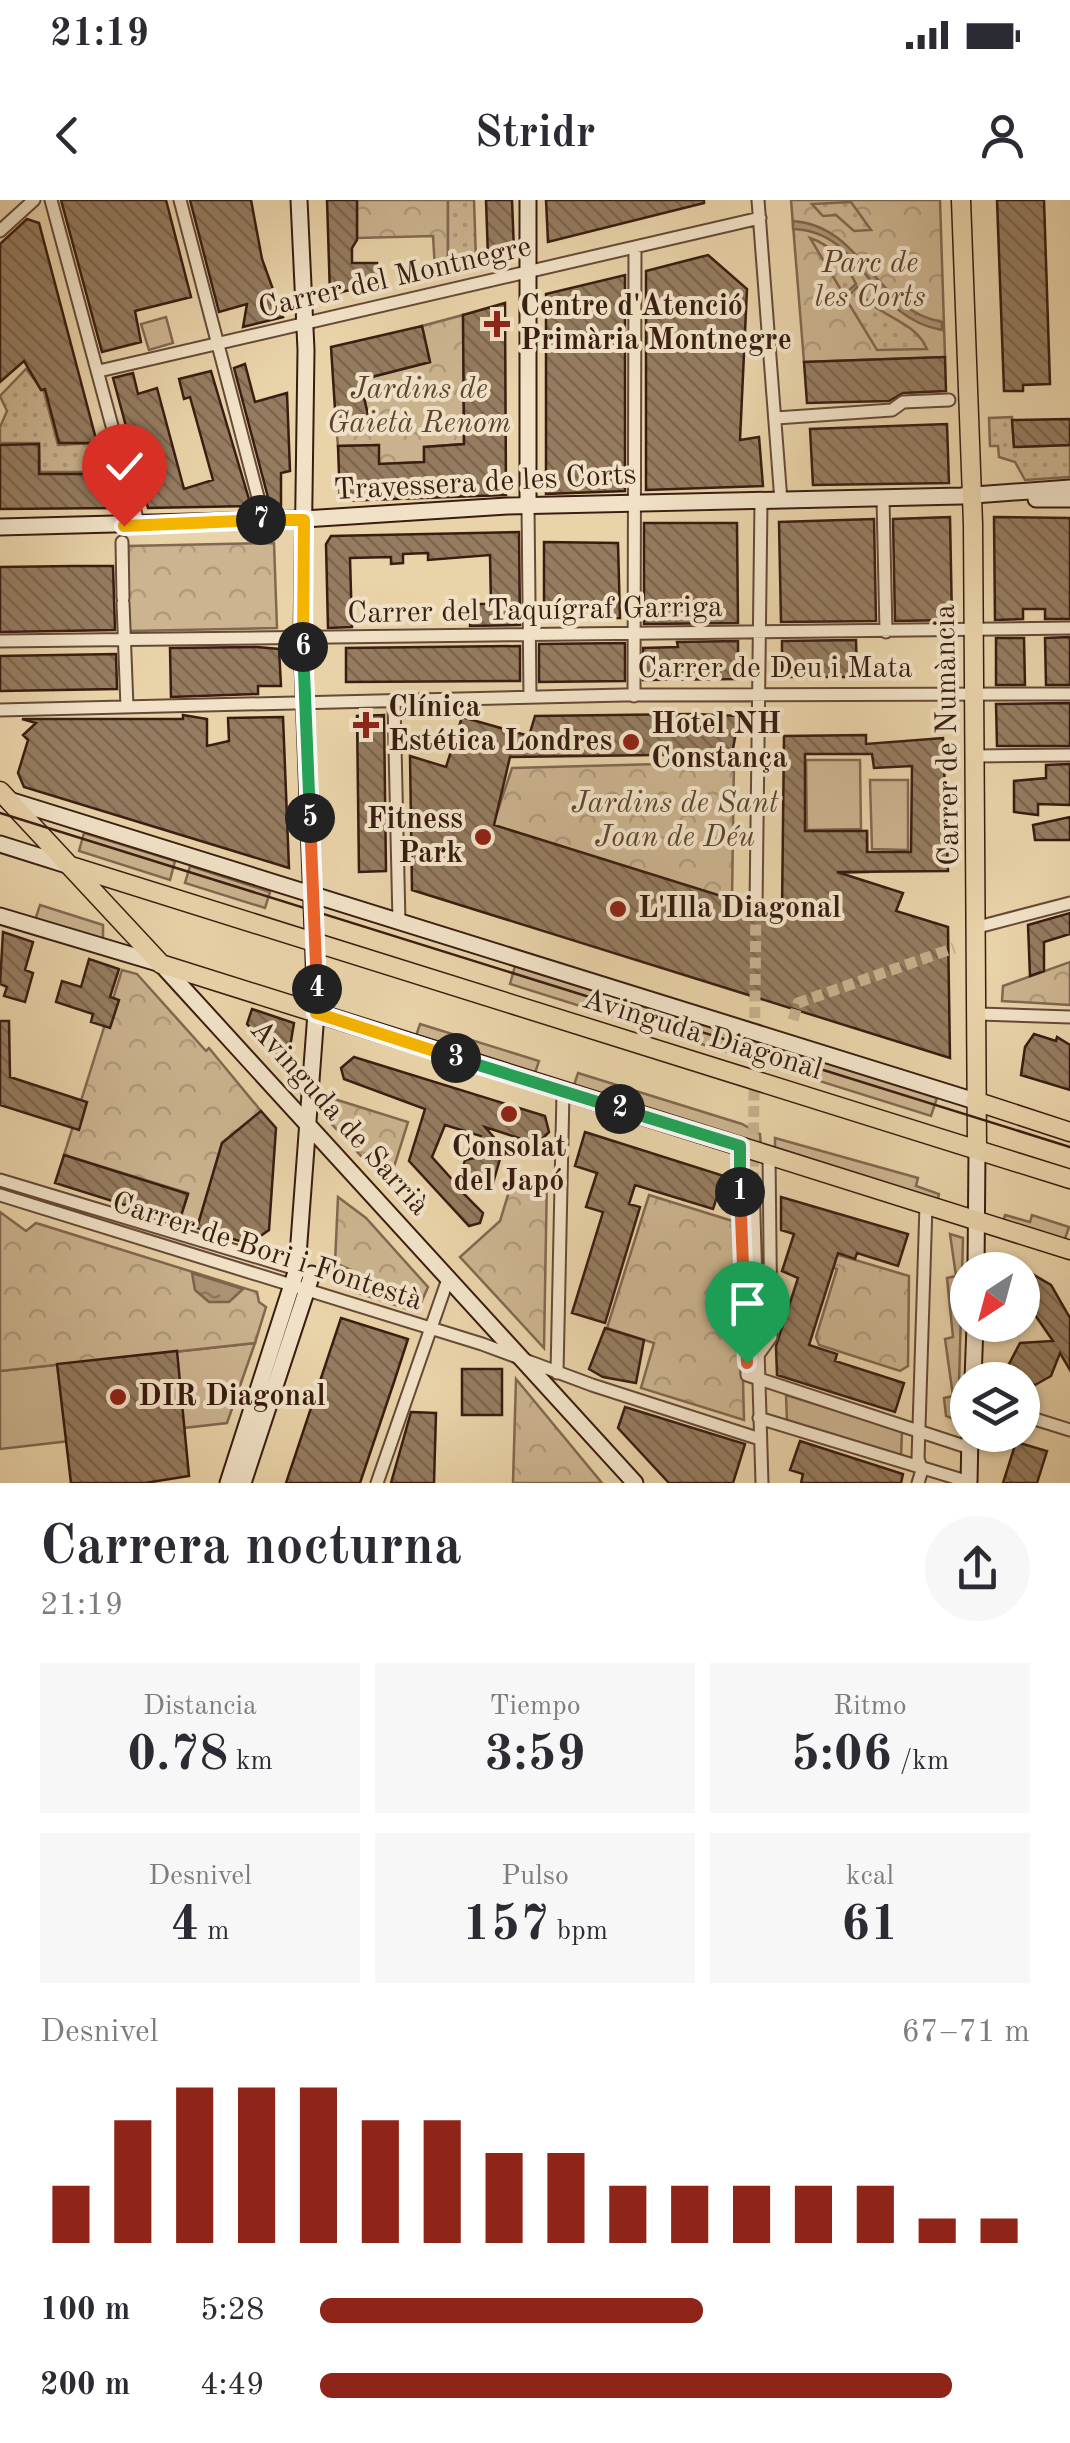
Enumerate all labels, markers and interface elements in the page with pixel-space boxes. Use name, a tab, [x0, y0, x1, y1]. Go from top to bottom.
text: 21:19	[50, 16, 149, 54]
icon: back	[40, 108, 95, 163]
icon: person	[975, 108, 1030, 163]
text: Stridr	[475, 112, 595, 157]
street label: Carrer del Montnegre	[256, 232, 534, 324]
park label: Parc de les Corts	[814, 249, 926, 313]
place label: Centre d'Atenció Primària Montnegre	[520, 292, 792, 356]
marker: Centre d'Atenció Primària Montnegre	[484, 311, 510, 337]
park label: Jardins de Gaietà Renom	[327, 375, 511, 439]
pin	[82, 424, 167, 527]
icon: check	[97, 439, 152, 494]
street label: Travessera de les Corts	[333, 460, 637, 506]
pin: 7	[236, 495, 286, 545]
text: 7	[253, 506, 269, 534]
street label: Carrer del Taquígraf Garriga	[347, 593, 723, 629]
street label: Carrer de Numància	[931, 604, 965, 866]
pin: 6	[278, 622, 328, 672]
text: 6	[295, 633, 311, 661]
street label: Carrer de Deu i Mata	[637, 654, 913, 684]
place label: Clínica Estética Londres	[388, 693, 612, 757]
place label: Hotel NH Constança	[651, 710, 788, 774]
marker: Clínica Estética Londres	[353, 712, 379, 738]
marker: Hotel NH Constança	[620, 731, 642, 753]
park label: Jardins de Sant Joan de Déu	[571, 789, 779, 853]
pin: 5	[285, 793, 335, 843]
text: 5	[302, 804, 318, 832]
place label: Fitness Park	[366, 805, 463, 869]
marker: Fitness Park	[472, 826, 494, 848]
place label: L'Illa Diagonal	[638, 894, 841, 924]
marker: L'Illa Diagonal	[607, 898, 629, 920]
pin: 4	[292, 964, 342, 1014]
text: 4	[309, 975, 325, 1003]
street label: Avinguda Diagonal	[579, 984, 825, 1086]
street label: Avinguda de Sarrià	[244, 1015, 434, 1221]
pin: 3	[431, 1033, 481, 1083]
text: 3	[448, 1044, 464, 1072]
pin: 2	[595, 1084, 645, 1134]
text: 2	[612, 1095, 628, 1123]
marker: Consolat del Japó	[498, 1103, 520, 1125]
place label: Consolat del Japó	[451, 1133, 567, 1197]
pin: 1	[715, 1167, 765, 1217]
text: 1	[732, 1178, 748, 1206]
street label: Carrer de Bori i Fontestà	[108, 1188, 426, 1316]
north arrow	[950, 1252, 1040, 1342]
map controls	[950, 1252, 1040, 1452]
pin	[705, 1261, 790, 1364]
icon: arrive	[720, 1276, 775, 1331]
button: layers	[950, 1362, 1040, 1452]
place label: DIR Diagonal	[138, 1382, 326, 1412]
marker: DIR Diagonal	[107, 1386, 129, 1408]
button: share	[925, 1516, 1030, 1621]
text: Carrera nocturna	[40, 1521, 462, 1576]
text: 21:19	[40, 1590, 123, 1622]
text: Distancia	[143, 1693, 257, 1721]
text: Tiempo	[489, 1693, 581, 1721]
text: Ritmo	[833, 1693, 907, 1721]
text: 0.78	[127, 1731, 228, 1781]
text: 3:59	[485, 1731, 586, 1781]
text: 5:06	[791, 1731, 892, 1781]
text: km	[228, 1748, 273, 1776]
text: /km	[892, 1748, 949, 1776]
text: Desnivel	[148, 1863, 252, 1891]
text: Pulso	[501, 1863, 569, 1891]
text: kcal	[846, 1863, 894, 1891]
text: 4	[170, 1901, 199, 1951]
text: 157	[462, 1901, 549, 1951]
text: 61	[841, 1901, 899, 1951]
text: m	[199, 1918, 230, 1946]
text: bpm	[549, 1918, 608, 1946]
text: Desnivel	[40, 2017, 158, 2049]
text: 67–71 m	[902, 2017, 1030, 2049]
text: 100 m	[40, 2295, 130, 2327]
text: 5:28	[200, 2295, 265, 2327]
text: 200 m	[40, 2370, 130, 2402]
text: 4:49	[200, 2370, 265, 2402]

